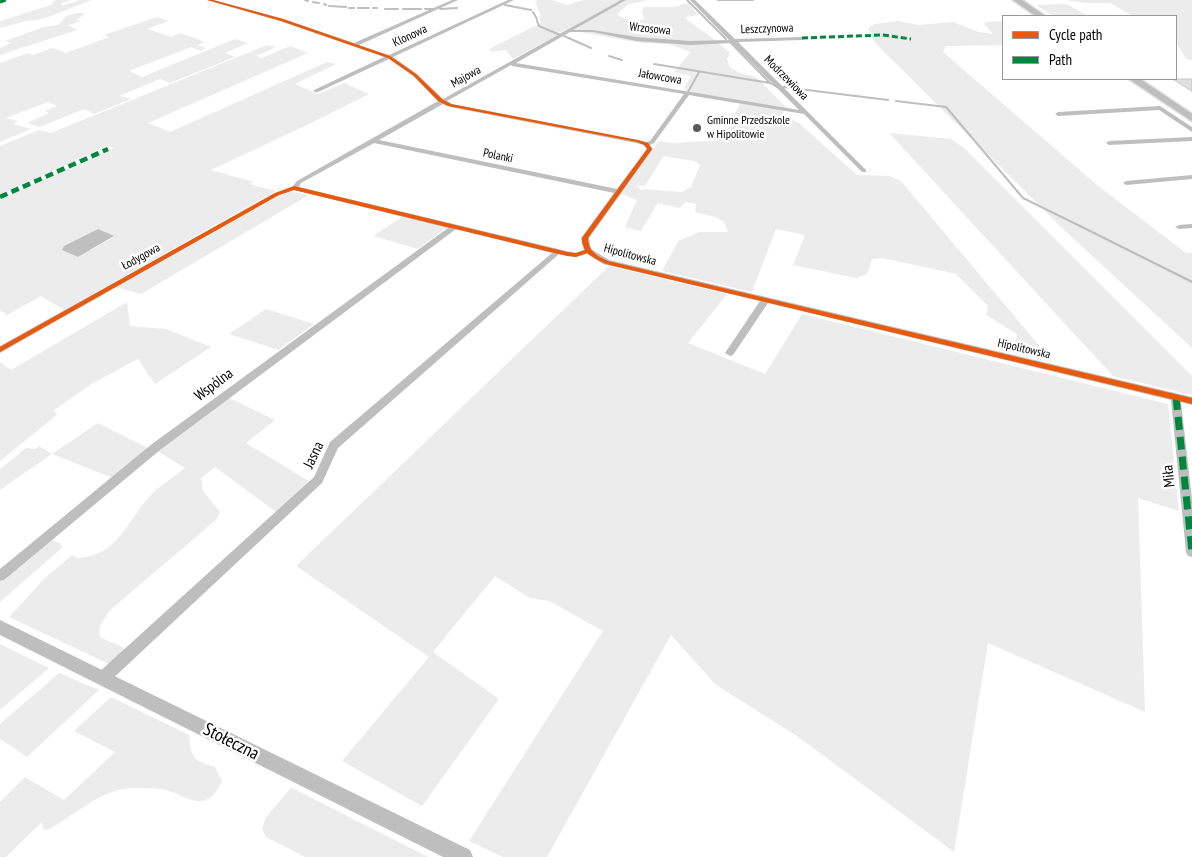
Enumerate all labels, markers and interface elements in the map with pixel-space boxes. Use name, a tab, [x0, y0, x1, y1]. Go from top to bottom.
legend	[1002, 15, 1177, 80]
street label: Wrzosowa	[629, 20, 671, 38]
street label: Leszczynowa	[740, 21, 794, 37]
street label: Klonowa	[391, 22, 429, 50]
text: Cycle path	[1049, 25, 1102, 44]
text: Path	[1049, 50, 1072, 69]
street label: Modrzewiowa	[761, 53, 811, 103]
street label: Majowa	[449, 63, 483, 91]
street label: Jałowcowa	[637, 66, 683, 88]
place label: Gminne Przedszkole w Hipolitowie	[707, 114, 790, 142]
marker: Gminne Przedszkole w Hipolitowie	[691, 122, 703, 134]
street label: Polanki	[482, 146, 514, 166]
street label: Łodygowa	[119, 241, 163, 273]
street label: Hipolitowska	[602, 241, 658, 269]
street label: Hipolitowska	[996, 336, 1052, 362]
street label: Wspólna	[191, 365, 237, 405]
street label: Jasna	[300, 439, 328, 471]
street label: Miła	[1159, 464, 1179, 488]
street label: Stołeczna	[200, 719, 262, 765]

